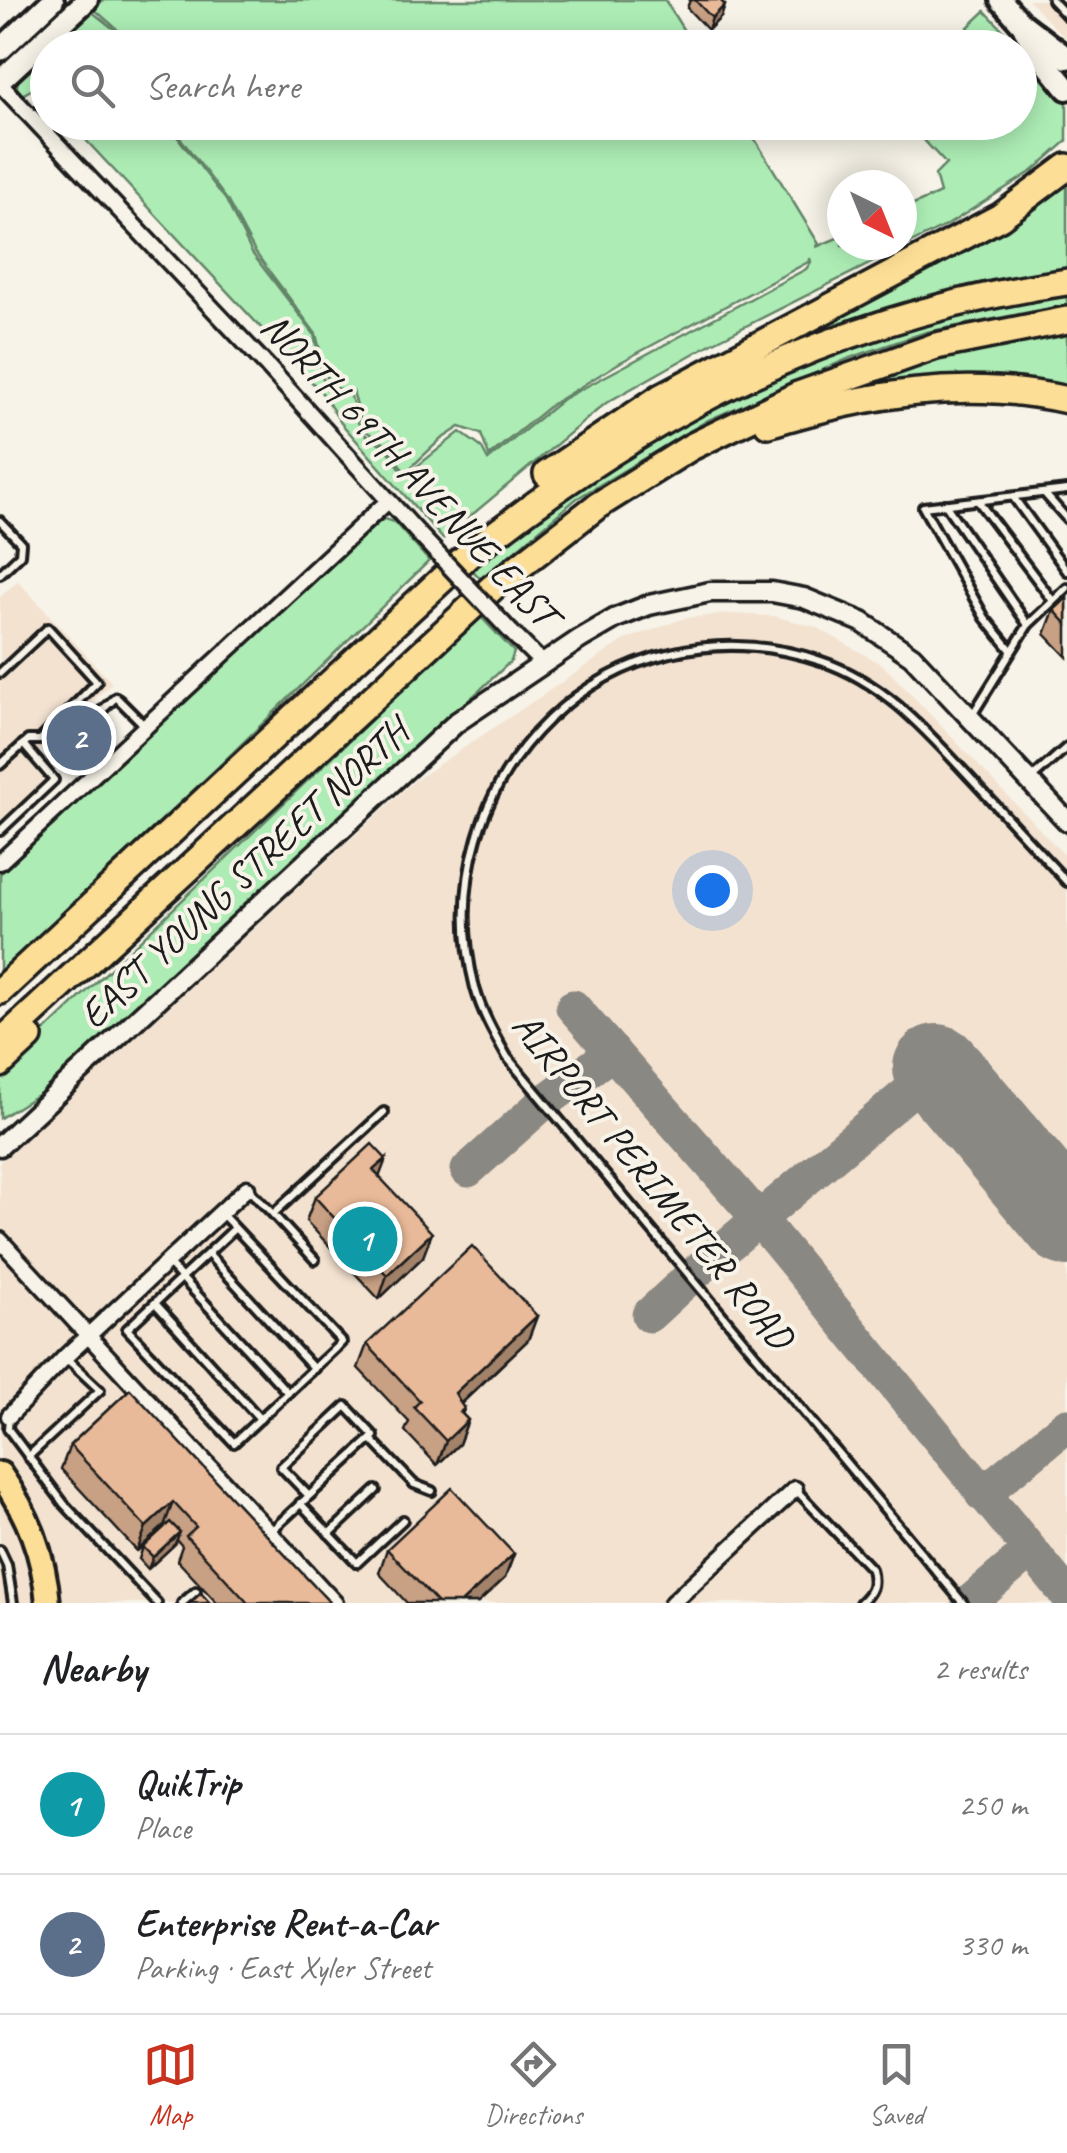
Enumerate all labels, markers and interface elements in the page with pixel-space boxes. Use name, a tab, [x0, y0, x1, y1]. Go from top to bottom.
search box	[30, 30, 1037, 140]
icon: search	[65, 58, 120, 113]
text: Search here	[145, 62, 300, 109]
north arrow	[827, 170, 917, 260]
street label: NORTH 69TH AVENUE EAST	[250, 302, 575, 645]
pin: 2	[46, 700, 112, 776]
street label: EAST YOUNG STREET NORTH	[69, 704, 423, 1039]
your location	[687, 865, 738, 916]
street label: AIRPORT PERIMETER ROAD	[502, 1002, 807, 1362]
pin: 1	[332, 1202, 398, 1276]
text: Nearby	[40, 1642, 146, 1695]
text: 2 results	[933, 1648, 1027, 1689]
text: QuikTrip	[135, 1760, 240, 1807]
text: 1	[65, 1784, 80, 1825]
text: 250 m	[958, 1784, 1027, 1825]
text: Place	[135, 1807, 191, 1848]
text: Enterprise Rent-a-Car	[135, 1900, 436, 1947]
text: 2	[65, 1924, 80, 1965]
text: 330 m	[958, 1924, 1027, 1965]
text: Parking · East Xyler Street	[135, 1947, 431, 1988]
tab: Map	[143, 2037, 198, 2132]
tab: Directions	[485, 2037, 582, 2132]
tab: Saved	[869, 2037, 924, 2132]

